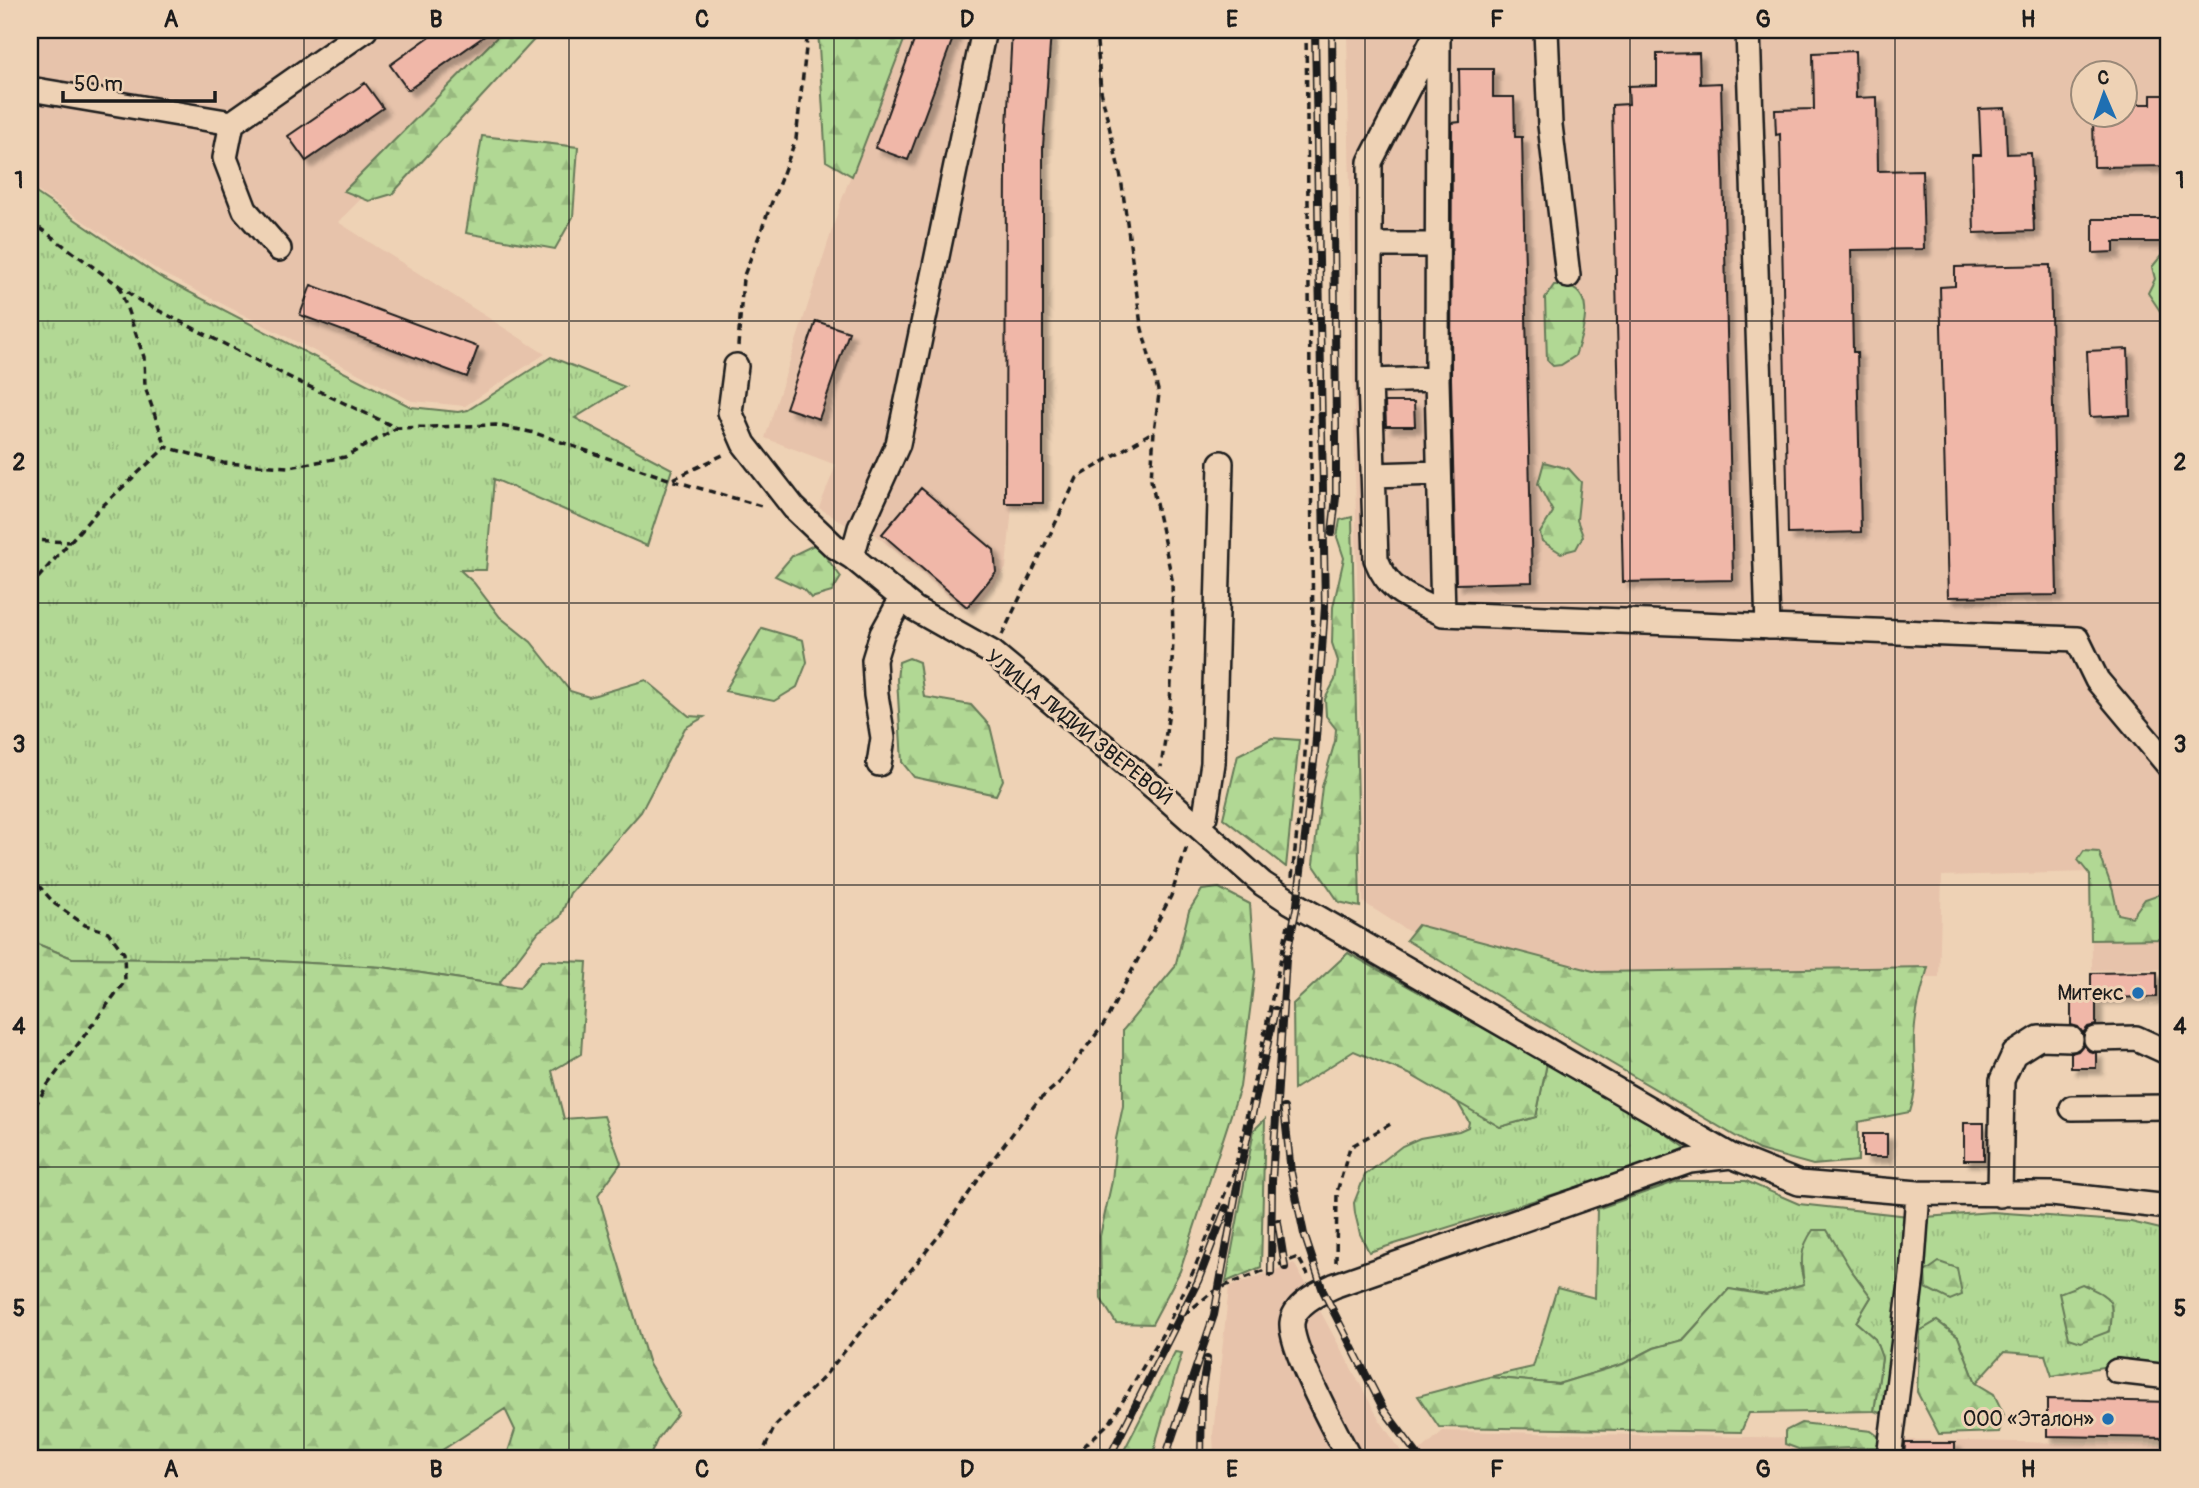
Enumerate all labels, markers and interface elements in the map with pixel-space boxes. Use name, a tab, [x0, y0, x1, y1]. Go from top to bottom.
text: A	[164, 5, 179, 34]
text: B	[429, 5, 443, 34]
text: C	[695, 5, 709, 34]
text: D	[960, 5, 974, 34]
text: E	[1226, 5, 1238, 34]
text: F	[1490, 5, 1504, 34]
text: G	[1755, 5, 1771, 34]
text: H	[2021, 5, 2035, 34]
scale bar	[63, 60, 215, 104]
north arrow	[2070, 60, 2140, 130]
text: С	[2097, 66, 2110, 90]
text: 50 m	[74, 71, 123, 98]
text: 1	[15, 166, 24, 195]
text: 1	[2176, 166, 2185, 195]
text: 2	[13, 448, 26, 477]
text: 2	[2174, 448, 2187, 477]
street label: УЛИЦА ЛИДИИ ЗВЕРЕВОЙ	[980, 644, 1178, 811]
text: 3	[13, 730, 25, 759]
text: 3	[2174, 730, 2186, 759]
place label: Митекс	[2057, 980, 2124, 1007]
marker: Митекс	[2130, 985, 2146, 1001]
text: 4	[12, 1012, 26, 1041]
text: 4	[2173, 1012, 2187, 1041]
text: 5	[13, 1294, 25, 1323]
text: 5	[2174, 1294, 2186, 1323]
place label: ООО «Эталон»	[1963, 1406, 2094, 1433]
marker: ООО «Эталон»	[2100, 1411, 2116, 1427]
text: A	[164, 1455, 179, 1484]
text: B	[429, 1455, 443, 1484]
text: C	[695, 1455, 709, 1484]
text: D	[960, 1455, 974, 1484]
text: E	[1226, 1455, 1238, 1484]
text: F	[1490, 1455, 1504, 1484]
text: G	[1755, 1455, 1771, 1484]
text: H	[2021, 1455, 2035, 1484]

